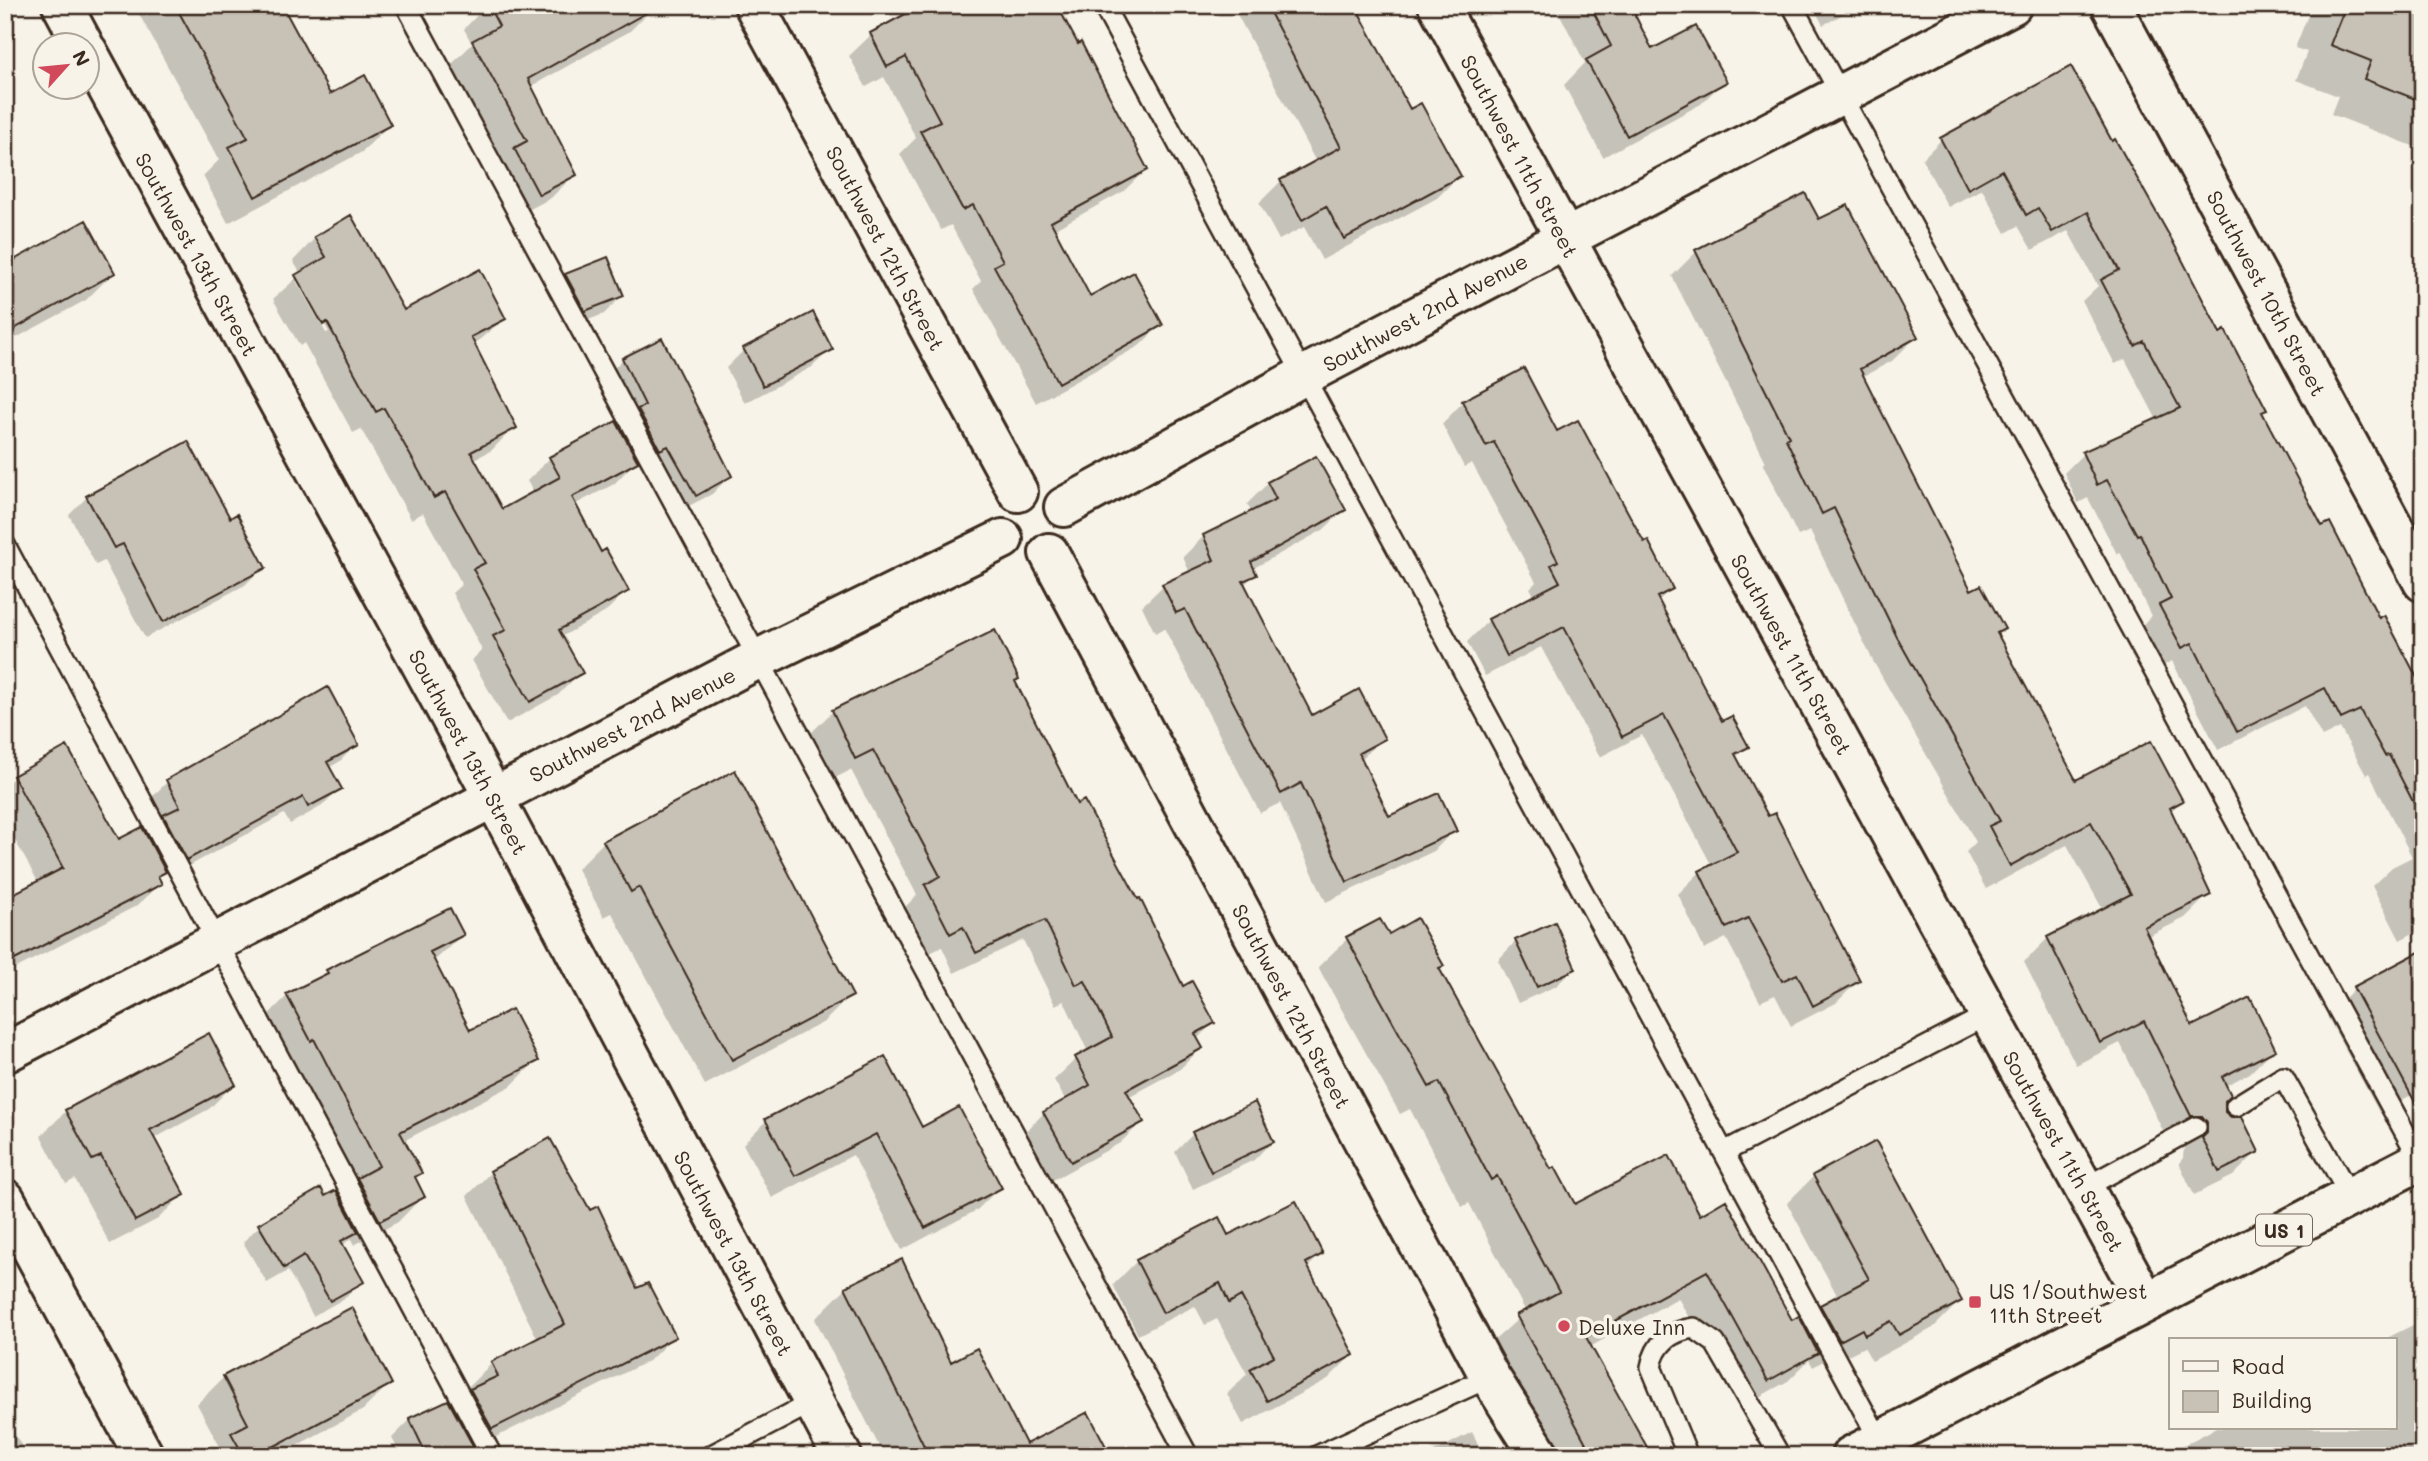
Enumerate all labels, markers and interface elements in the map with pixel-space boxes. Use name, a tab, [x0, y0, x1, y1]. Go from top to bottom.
north arrow	[32, 32, 102, 102]
text: N	[67, 46, 96, 70]
street label: Southwest 11th Street	[1455, 50, 1585, 262]
street label: Southwest 12th Street	[821, 141, 951, 355]
street label: Southwest 13th Street	[130, 147, 264, 361]
street label: Southwest 10th Street	[2201, 185, 2333, 401]
street label: Southwest 2nd Avenue	[1318, 246, 1532, 378]
street label: Southwest 11th Street	[1725, 549, 1859, 759]
street label: Southwest 13th Street	[403, 645, 535, 859]
street label: Southwest 2nd Avenue	[524, 660, 740, 788]
street label: Southwest 12th Street	[1227, 899, 1357, 1113]
street label: Southwest 11th Street	[1997, 1046, 2131, 1256]
street label: Southwest 13th Street	[668, 1146, 800, 1360]
road number: US 1	[2256, 1214, 2312, 1246]
place label: US 1/Southwest 11th Street	[1989, 1277, 2148, 1328]
marker: US 1/Southwest 11th Street	[1967, 1294, 1983, 1310]
place label: Deluxe Inn	[1578, 1313, 1685, 1340]
marker: Deluxe Inn	[1556, 1318, 1572, 1334]
legend	[2169, 1338, 2396, 1430]
text: Road	[2232, 1352, 2284, 1379]
text: Building	[2232, 1386, 2312, 1413]

